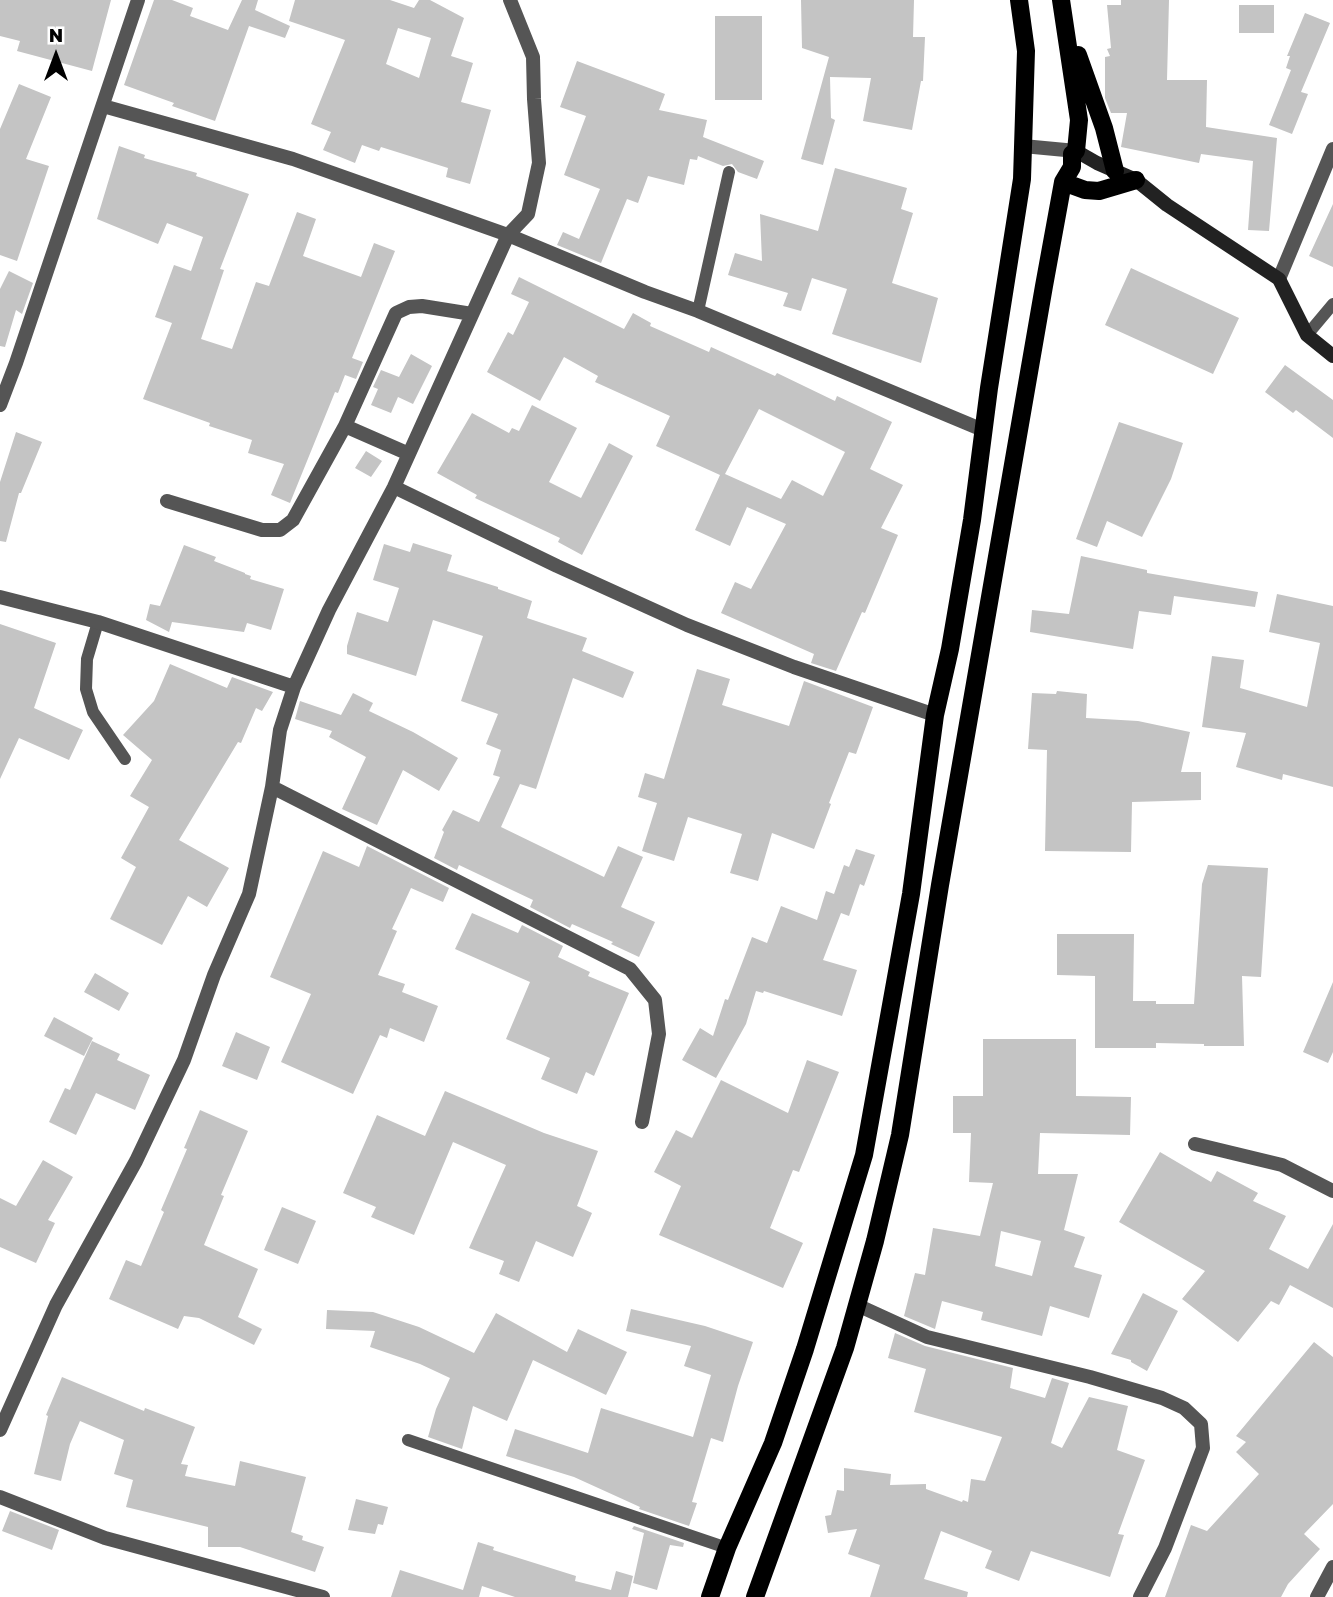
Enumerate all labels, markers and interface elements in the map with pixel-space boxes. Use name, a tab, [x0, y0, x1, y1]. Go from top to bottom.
north arrow	[21, 21, 91, 91]
text: N	[49, 23, 63, 46]

